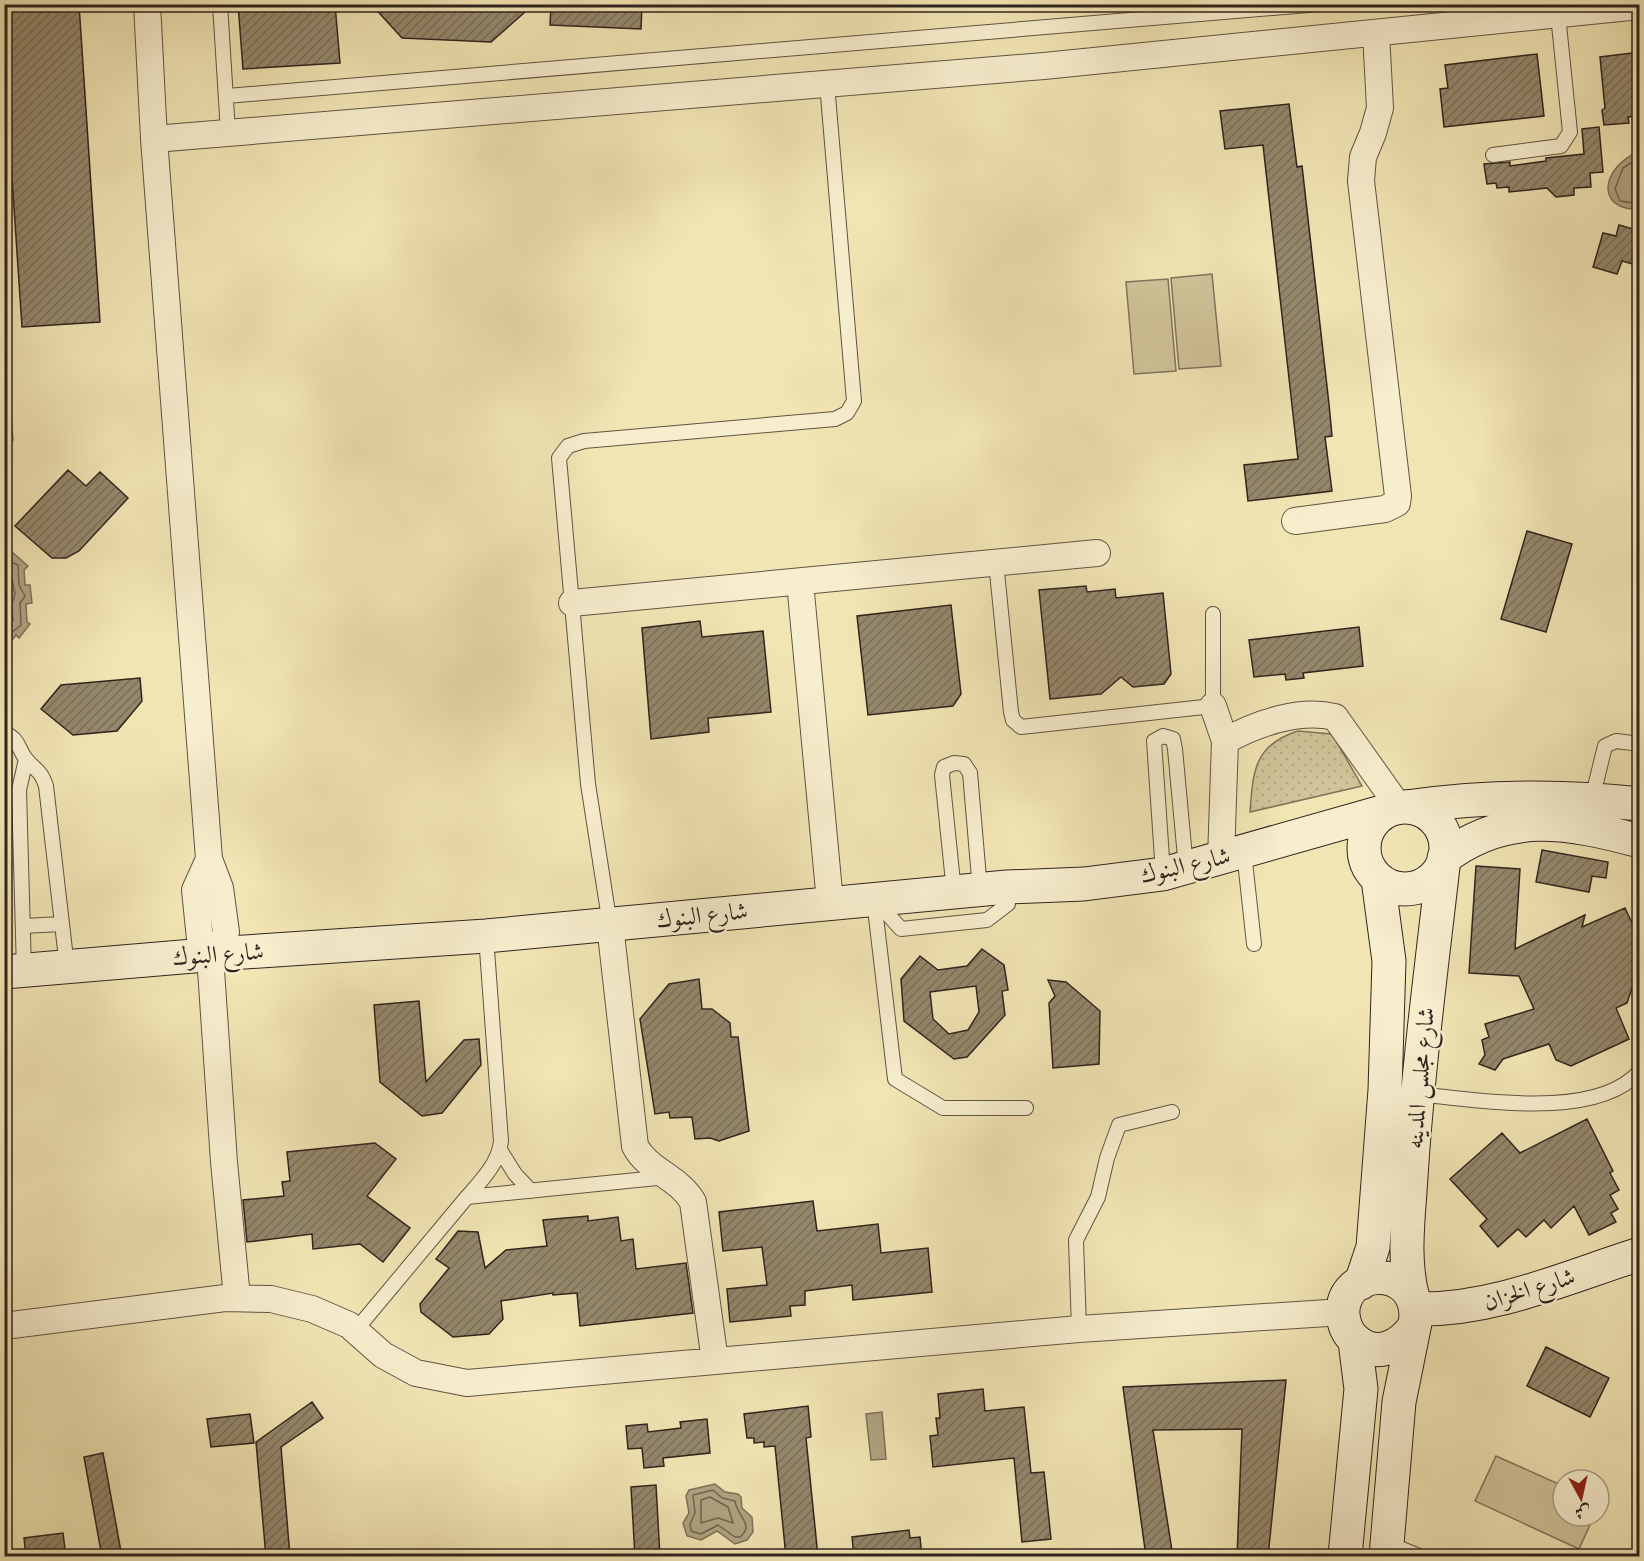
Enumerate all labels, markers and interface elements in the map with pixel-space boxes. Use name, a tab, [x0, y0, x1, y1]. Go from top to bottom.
street label: شارع البنوك	[1137, 840, 1234, 895]
street label: شارع البنوك	[655, 895, 750, 940]
street label: شارع البنوك	[171, 936, 265, 977]
street label: شارع مجلس المدينه	[1399, 1006, 1446, 1151]
street label: شارع الخزان	[1480, 1261, 1580, 1322]
north arrow	[1551, 1468, 1611, 1528]
text: ش	[1573, 1498, 1592, 1523]

